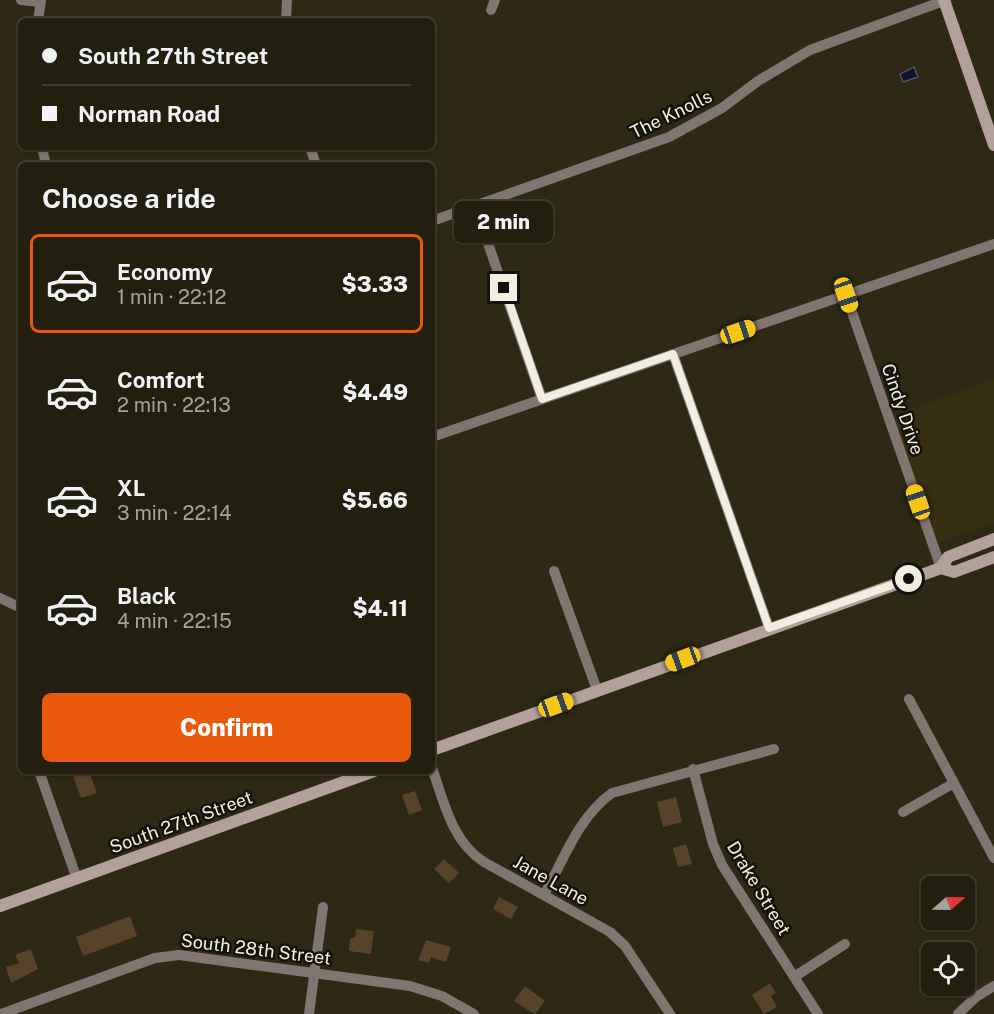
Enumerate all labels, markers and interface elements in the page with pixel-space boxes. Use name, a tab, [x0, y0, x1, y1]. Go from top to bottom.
text: South 27th Street	[78, 43, 268, 69]
street label: The Knolls	[627, 85, 715, 143]
text: Norman Road	[78, 101, 220, 127]
text: Choose a ride	[42, 182, 216, 214]
callout: 2 min	[454, 201, 554, 243]
text: 2 min	[477, 210, 530, 234]
icon: car	[45, 257, 99, 311]
text: Economy	[117, 259, 213, 285]
text: $3.33	[342, 271, 408, 297]
route end	[490, 274, 517, 301]
car	[832, 275, 860, 315]
text: 1 min · 22:12	[117, 285, 227, 309]
car	[718, 318, 758, 346]
street label: Cindy Drive	[878, 361, 928, 457]
icon: car	[45, 365, 99, 419]
text: Comfort	[117, 367, 204, 393]
text: $4.49	[342, 379, 408, 405]
text: 2 min · 22:13	[117, 393, 231, 417]
icon: car	[45, 473, 99, 527]
text: XL	[117, 475, 145, 501]
car	[904, 482, 932, 522]
text: $5.66	[341, 487, 408, 513]
text: 3 min · 22:14	[117, 501, 232, 525]
route start	[895, 565, 922, 592]
icon: car	[45, 581, 99, 635]
text: Black	[117, 583, 176, 609]
text: $4.11	[352, 595, 408, 621]
text: 4 min · 22:15	[117, 609, 232, 633]
car	[663, 644, 703, 674]
car	[536, 690, 576, 720]
button: Confirm	[42, 693, 411, 762]
street label: South 27th Street	[107, 786, 255, 858]
street label: Drake Street	[723, 837, 795, 939]
street label: Jane Lane	[510, 851, 592, 909]
north arrow	[921, 876, 975, 930]
map controls	[921, 876, 975, 996]
street label: South 28th Street	[180, 929, 332, 969]
button: locate	[921, 942, 975, 996]

